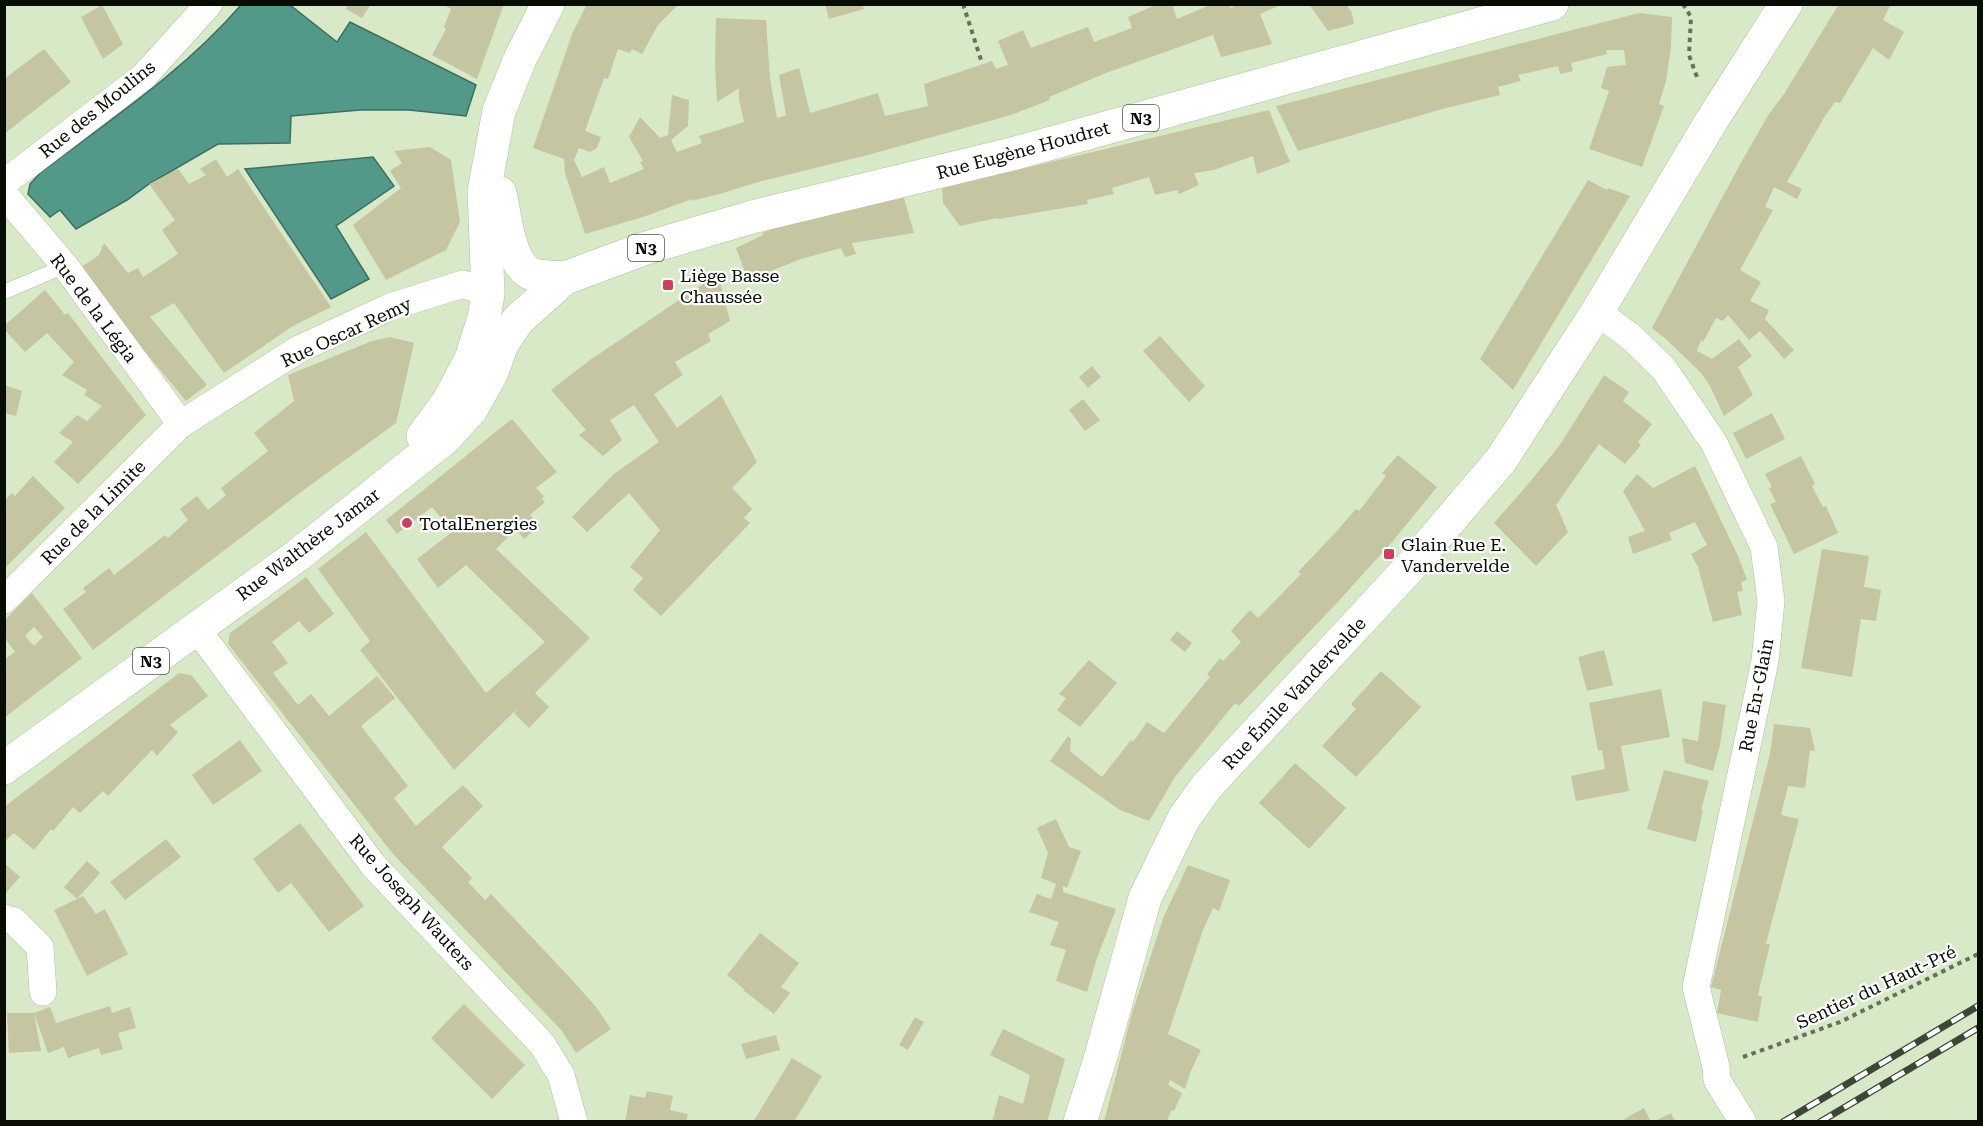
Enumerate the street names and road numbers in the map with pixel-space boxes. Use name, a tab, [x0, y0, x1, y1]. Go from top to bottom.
street label: Rue des Moulins	[35, 56, 159, 162]
road number: N3	[1123, 105, 1159, 131]
street label: Rue Eugène Houdret	[934, 117, 1112, 183]
road number: N3	[628, 235, 664, 261]
street label: Rue de la Légia	[46, 250, 142, 367]
street label: Rue Oscar Remy	[278, 292, 415, 371]
street label: Rue de la Limite	[36, 455, 150, 569]
street label: Rue Walthère Jamar	[232, 483, 384, 605]
street label: Rue Émile Vandervelde	[1218, 613, 1370, 773]
street label: Rue En-Glain	[1735, 636, 1777, 754]
road number: N3	[133, 648, 169, 674]
street label: Rue Joseph Wauters	[345, 830, 479, 974]
street label: Sentier du Haut-Pré	[1793, 941, 1959, 1033]

